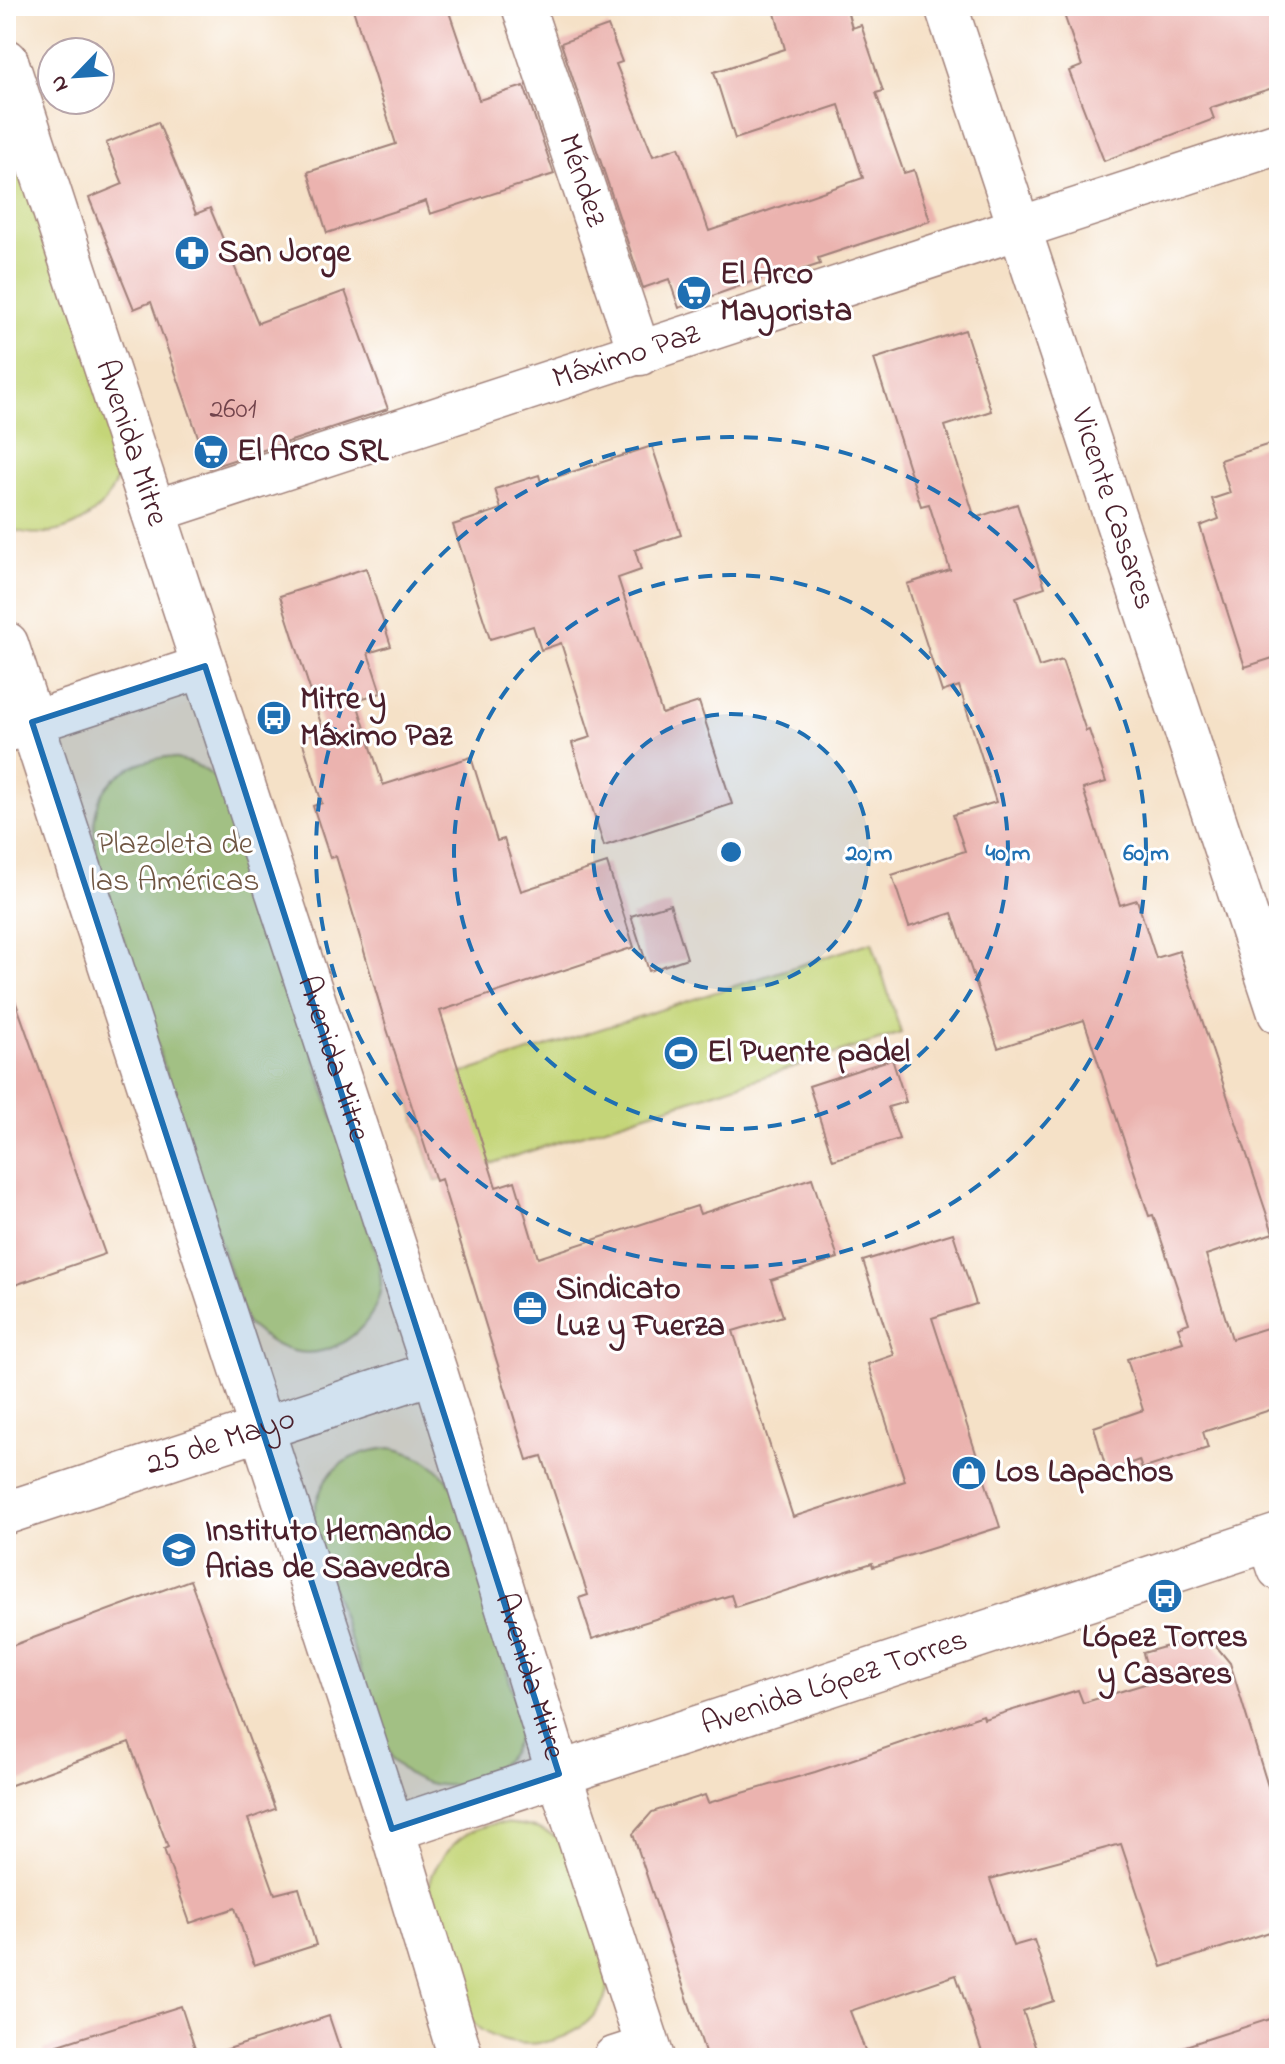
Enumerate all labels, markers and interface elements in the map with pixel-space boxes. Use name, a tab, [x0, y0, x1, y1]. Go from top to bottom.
north arrow	[36, 36, 116, 116]
text: N	[43, 70, 78, 97]
street label: Méndez	[544, 128, 619, 234]
place label: San Jorge	[218, 230, 352, 278]
pharmacy icon: San Jorge	[173, 234, 211, 272]
place label: El Arco Mayorista	[720, 252, 852, 337]
supermarket icon: El Arco Mayorista	[675, 274, 713, 312]
street label: Máximo Paz	[547, 310, 707, 403]
street label: Avenida Mitre	[82, 354, 180, 533]
house number: 2601	[209, 390, 257, 431]
street label: Vicente Casares	[1057, 402, 1168, 616]
place label: El Arco SRL	[237, 429, 389, 476]
supermarket icon: El Arco SRL	[192, 433, 230, 471]
place label: Mitre y Máximo Paz	[300, 677, 453, 761]
bus stop icon: Mitre y Máximo Paz	[255, 699, 293, 737]
park label: Plazoleta de las Américas	[90, 822, 260, 906]
text: 20 m	[845, 837, 893, 872]
text: 40 m	[986, 837, 1031, 872]
text: 60 m	[1123, 837, 1169, 872]
centre of rings	[717, 838, 745, 866]
street label: Avenida Mitre	[283, 970, 382, 1149]
place label: El Puente padel	[707, 1030, 910, 1077]
sports icon: El Puente padel	[662, 1034, 700, 1072]
place label: Sindicato Luz y Fuerza	[556, 1267, 725, 1352]
office icon: Sindicato Luz y Fuerza	[511, 1289, 549, 1327]
street label: 25 de Mayo	[140, 1396, 302, 1489]
place label: Los Lapachos	[995, 1450, 1174, 1497]
shop icon: Los Lapachos	[950, 1454, 988, 1492]
place label: Instituto Hernando Arias de Saavedra	[205, 1509, 452, 1593]
school or university icon: Instituto Hernando Arias de Saavedra	[160, 1531, 198, 1569]
bus stop icon: López Torres y Casares	[1146, 1577, 1184, 1615]
street label: Avenida Mitre	[481, 1587, 577, 1766]
place label: López Torres y Casares	[1082, 1615, 1248, 1700]
street label: Avenida López Torres	[695, 1617, 974, 1749]

